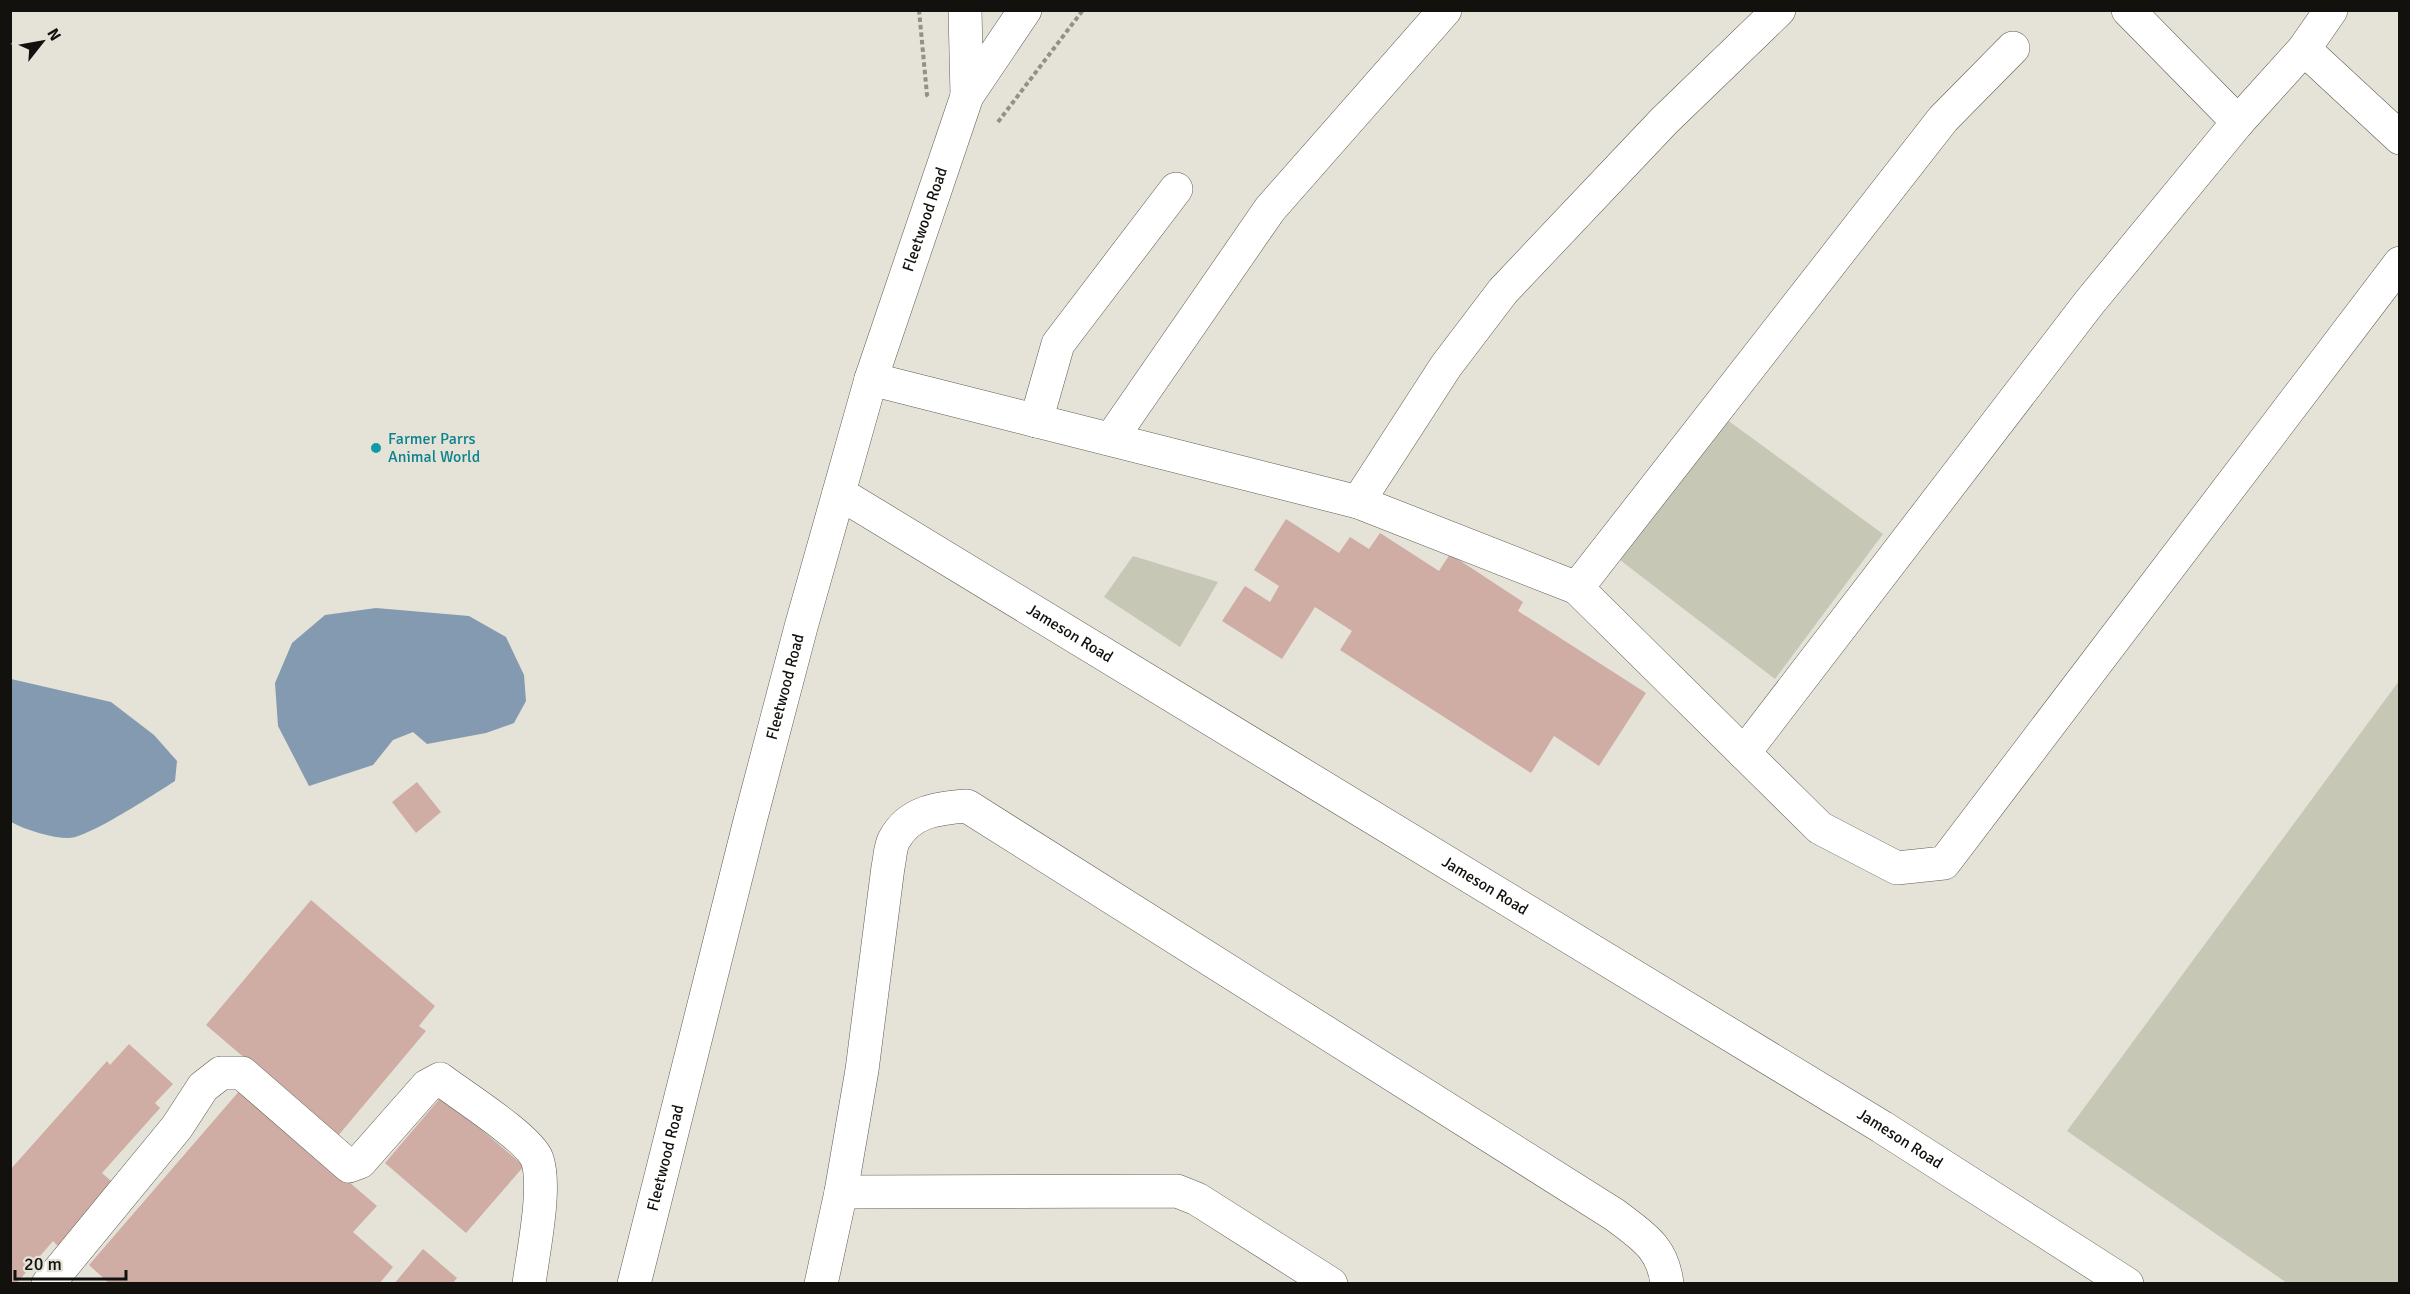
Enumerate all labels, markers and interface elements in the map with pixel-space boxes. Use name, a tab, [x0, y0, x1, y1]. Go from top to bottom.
north arrow	[12, 12, 72, 72]
text: N	[43, 25, 65, 45]
street label: Fleetwood Road	[898, 165, 952, 274]
place label: Farmer Parrs Animal World	[388, 429, 480, 467]
marker: Farmer Parrs Animal World	[369, 441, 383, 455]
street label: Jameson Road	[1023, 599, 1117, 667]
street label: Fleetwood Road	[762, 632, 809, 742]
street label: Jameson Road	[1438, 852, 1532, 920]
street label: Fleetwood Road	[643, 1103, 689, 1213]
street label: Jameson Road	[1853, 1104, 1946, 1173]
scale bar	[15, 1243, 126, 1281]
text: 20 m	[24, 1253, 62, 1275]

